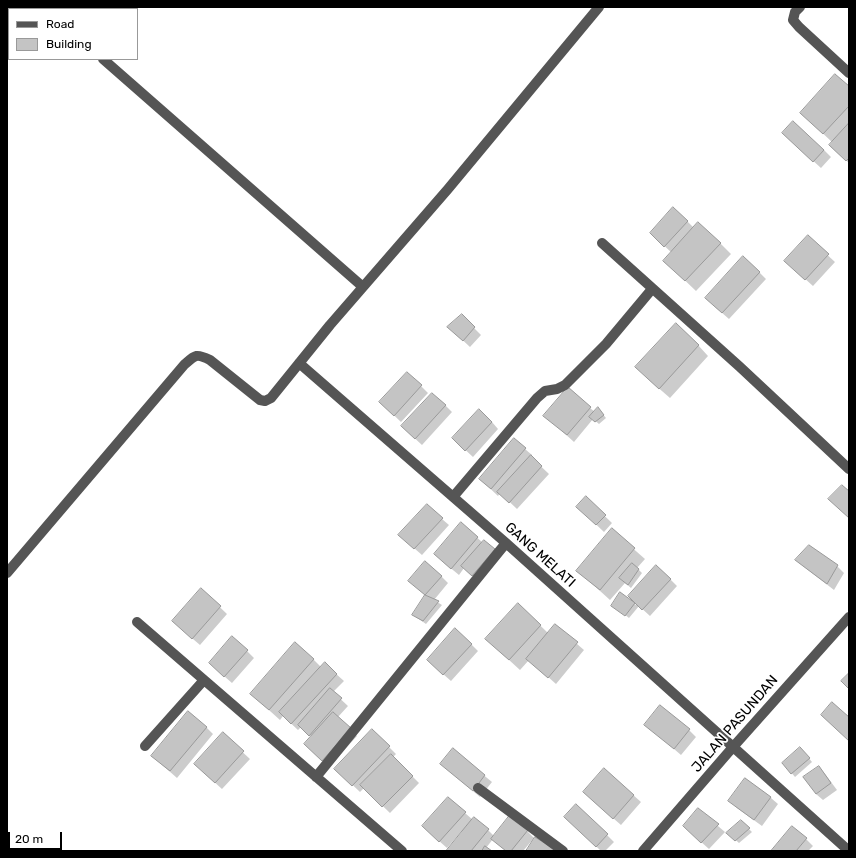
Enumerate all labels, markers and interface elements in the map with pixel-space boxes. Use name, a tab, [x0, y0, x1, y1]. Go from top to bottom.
legend	[8, 8, 138, 60]
text: Road	[46, 17, 74, 31]
text: Building	[46, 37, 92, 51]
street label: GANG MELATI	[501, 519, 579, 591]
street label: JALAN PASUNDAN	[688, 672, 782, 776]
scale bar	[10, 824, 64, 850]
text: 20 m	[15, 832, 43, 846]

